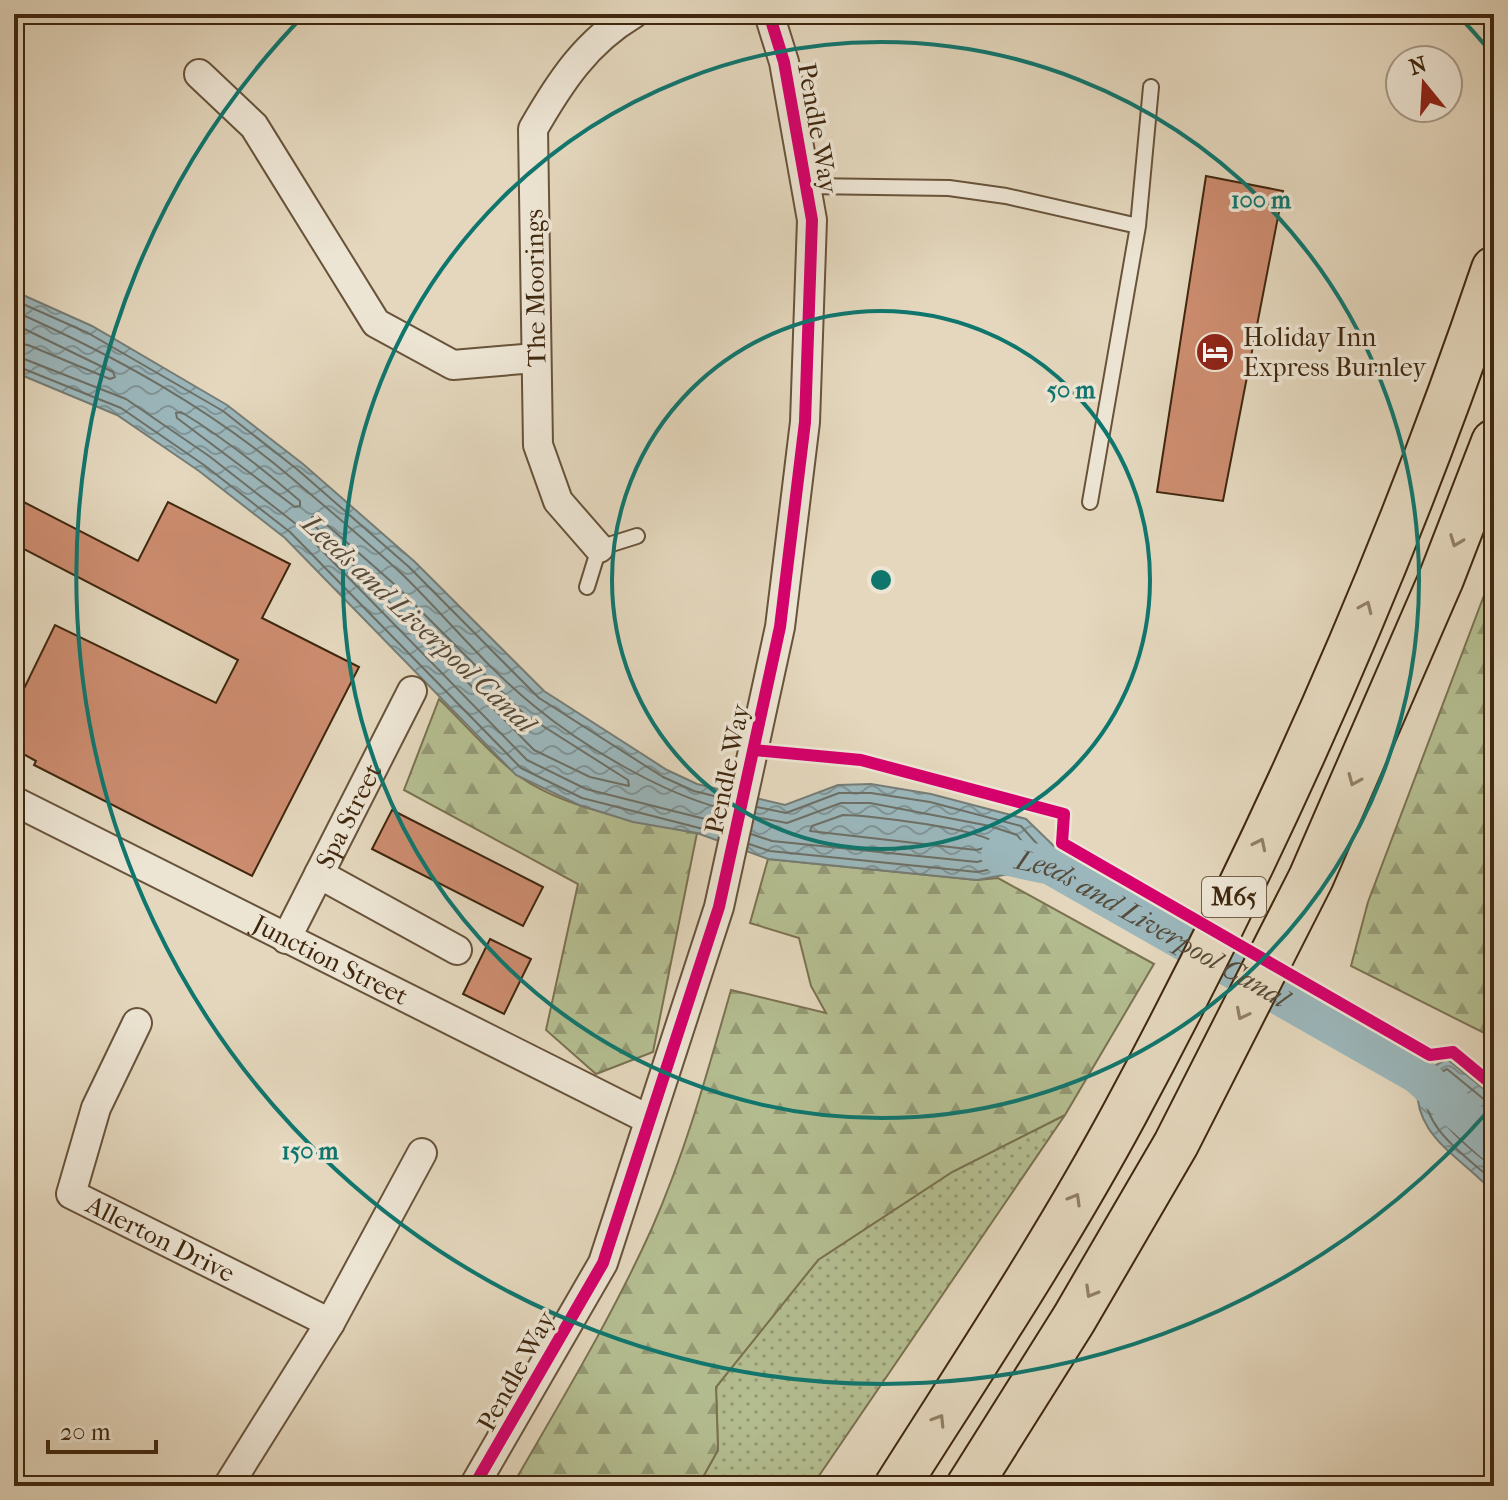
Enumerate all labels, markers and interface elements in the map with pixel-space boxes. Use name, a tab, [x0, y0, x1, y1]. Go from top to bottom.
north arrow	[1384, 44, 1464, 124]
text: N	[1406, 51, 1430, 81]
street label: Pendle Way	[791, 61, 844, 197]
text: 100 m	[1231, 186, 1292, 214]
street label: The Moorings	[519, 209, 552, 367]
place label: Holiday Inn Express Burnley	[1243, 322, 1427, 383]
hotel icon: Holiday Inn Express Burnley	[1194, 331, 1236, 373]
text: 50 m	[1047, 376, 1096, 404]
water label: Leeds and Liverpool Canal	[294, 506, 544, 742]
one-way arrow	[1449, 533, 1466, 547]
centre of rings	[867, 566, 895, 594]
one-way arrow	[1357, 601, 1373, 615]
street label: Pendle Way	[699, 700, 757, 837]
street label: Spa Street	[309, 758, 389, 874]
one-way arrow	[1347, 772, 1363, 786]
one-way arrow	[1250, 838, 1266, 853]
water label: Leeds and Liverpool Canal	[1011, 842, 1297, 1016]
road number: M65	[1202, 877, 1266, 917]
street label: Junction Street	[246, 907, 414, 1012]
one-way arrow	[1236, 1006, 1252, 1021]
text: 150 m	[281, 1137, 340, 1165]
street label: Allerton Drive	[80, 1189, 240, 1289]
one-way arrow	[1065, 1193, 1081, 1208]
one-way arrow	[1085, 1283, 1101, 1297]
street label: Pendle Way	[471, 1305, 562, 1436]
scale bar	[48, 1404, 156, 1454]
one-way arrow	[930, 1414, 945, 1429]
text: 20 m	[60, 1418, 111, 1446]

